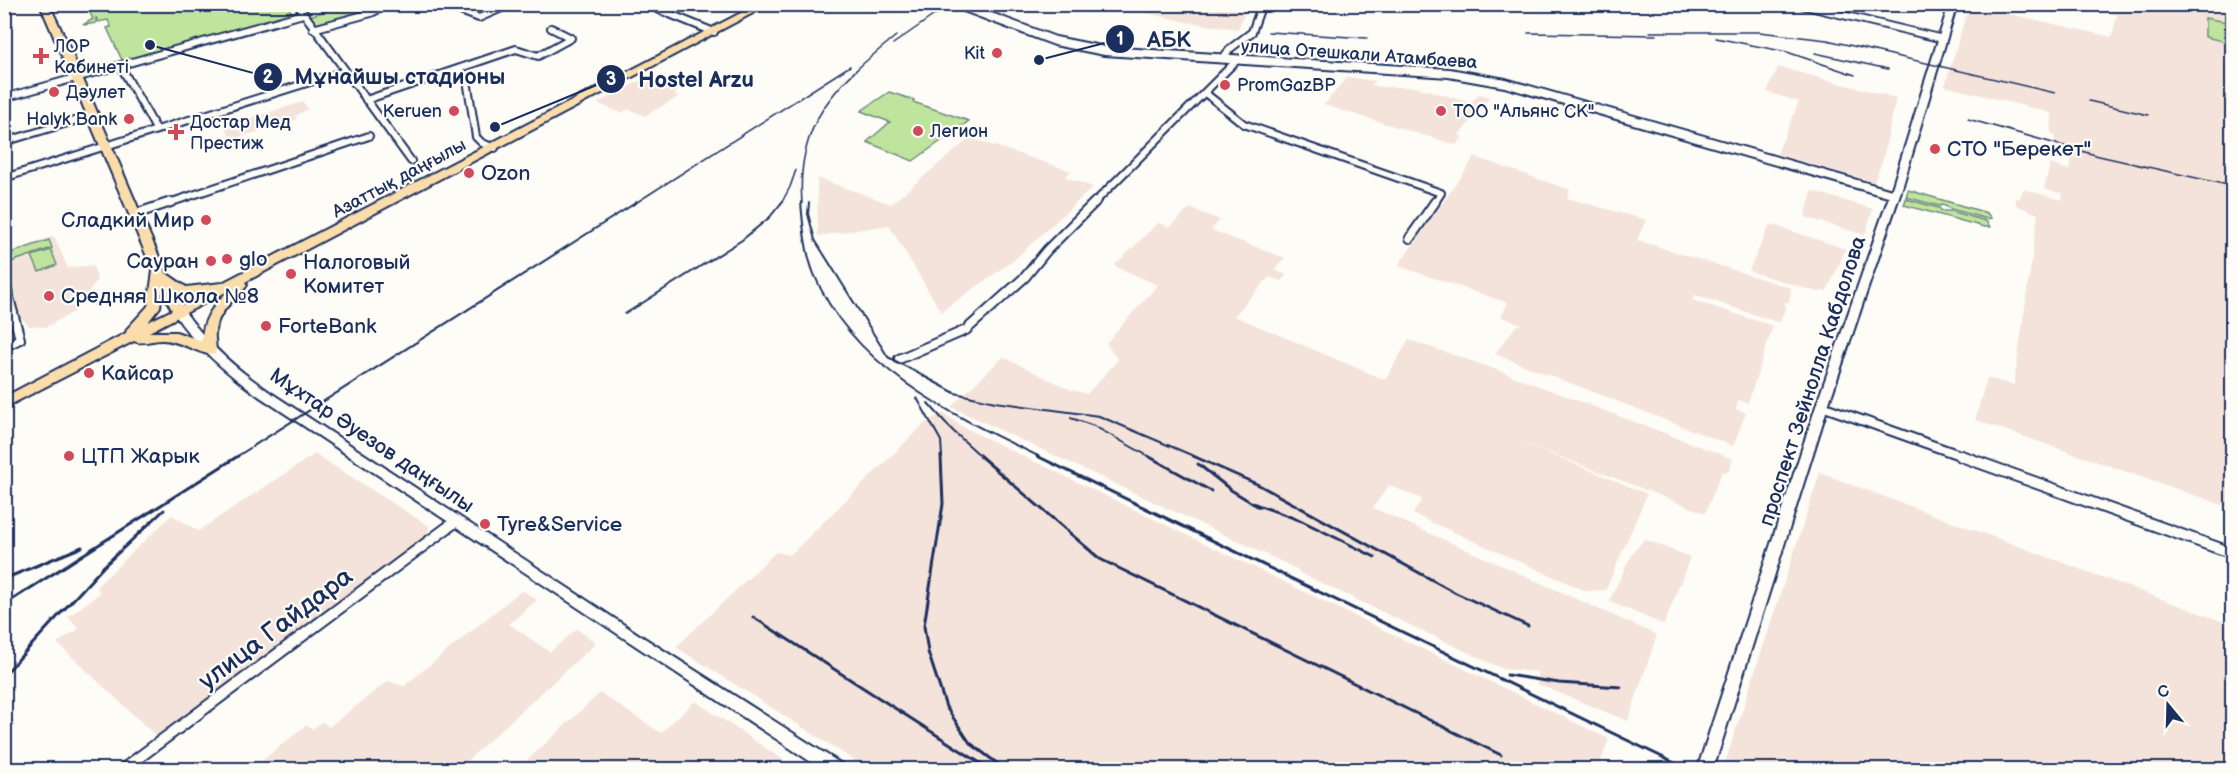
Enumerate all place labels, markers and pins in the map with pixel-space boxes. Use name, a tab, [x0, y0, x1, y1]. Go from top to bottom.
callout: АБК	[1105, 19, 1203, 59]
place label: ЛОР Кабинетi	[53, 36, 129, 78]
place label: Kit	[964, 43, 985, 64]
marker: Kit	[990, 46, 1004, 60]
marker: ЛОР Кабинетi	[32, 47, 50, 65]
callout: Мұнайшы стадионы	[253, 57, 518, 97]
callout: Hostel Arzu	[596, 59, 765, 99]
place label: PromGazBP	[1237, 75, 1336, 96]
marker: PromGazBP	[1218, 78, 1232, 92]
place label: Дәулет	[66, 82, 126, 103]
marker: Дәулет	[47, 85, 61, 99]
place label: Keruen	[383, 101, 442, 122]
place label: ТОО "Альянс СК"	[1453, 101, 1594, 122]
marker: Keruen	[447, 104, 461, 118]
marker: ТОО "Альянс СК"	[1434, 104, 1448, 118]
place label: Halyk Bank	[26, 109, 117, 130]
marker: Halyk Bank	[122, 112, 136, 126]
place label: Достар Мед Престиж	[190, 112, 291, 154]
place label: Легион	[929, 121, 988, 142]
marker: Достар Мед Престиж	[167, 123, 185, 141]
marker: Легион	[911, 124, 925, 138]
place label: СТО "Берекет"	[1947, 137, 2091, 162]
marker: СТО "Берекет"	[1928, 142, 1942, 156]
place label: Ozon	[481, 161, 530, 186]
marker: Ozon	[462, 166, 476, 180]
place label: Сладкий Мир	[61, 208, 194, 233]
marker: Сладкий Мир	[199, 213, 213, 227]
place label: glo	[239, 247, 268, 272]
place label: Сауран	[127, 249, 199, 274]
place label: Налоговый Комитет	[303, 250, 411, 299]
marker: glo	[220, 252, 234, 266]
marker: Сауран	[204, 254, 218, 268]
marker: Налоговый Комитет	[284, 267, 298, 281]
place label: Средняя Школа №8	[61, 284, 259, 309]
marker: Средняя Школа №8	[42, 289, 56, 303]
place label: ForteBank	[278, 314, 377, 339]
marker: ForteBank	[259, 319, 273, 333]
place label: Кайсар	[101, 361, 174, 386]
marker: Кайсар	[82, 366, 96, 380]
place label: ЦТП Жарык	[81, 444, 200, 469]
marker: ЦТП Жарык	[62, 449, 76, 463]
place label: Tyre&Service	[497, 512, 622, 537]
marker: Tyre&Service	[478, 517, 492, 531]

